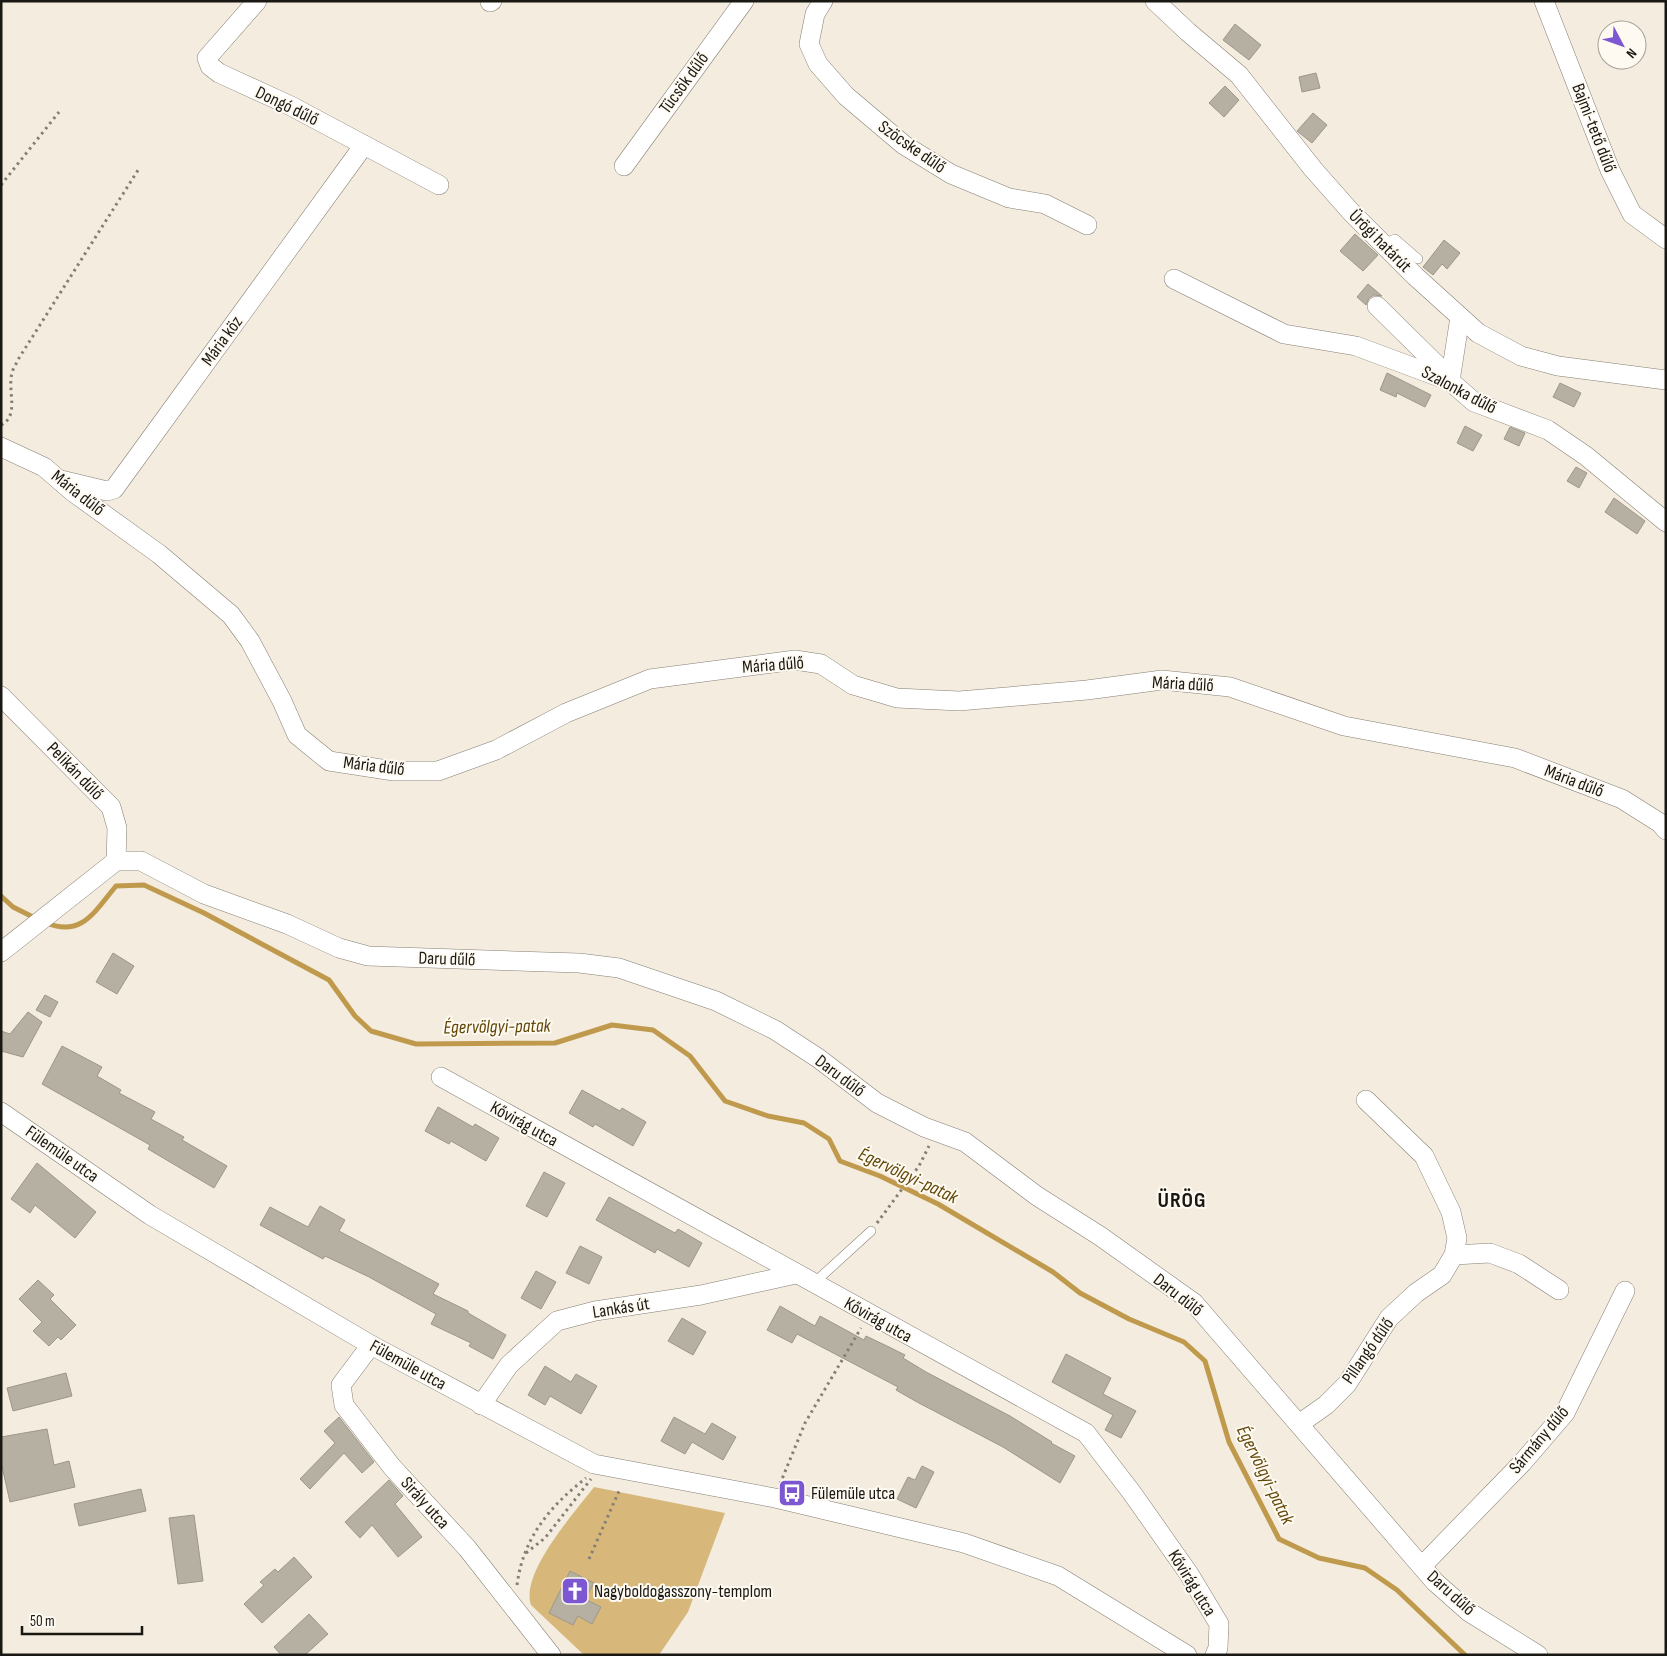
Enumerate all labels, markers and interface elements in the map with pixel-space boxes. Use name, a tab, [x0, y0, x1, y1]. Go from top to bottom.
north arrow	[1597, 20, 1647, 70]
text: N	[1623, 45, 1640, 62]
street label: Tücsök dűlő	[655, 48, 713, 118]
street label: Bajmi-tető dűlő	[1567, 80, 1621, 176]
street label: Dongó dűlő	[252, 82, 322, 130]
street label: Szöcske dűlő	[874, 116, 950, 178]
street label: Ürögi határút	[1344, 205, 1416, 277]
street label: Mária köz	[197, 312, 247, 370]
street label: Szalonka dűlő	[1418, 361, 1500, 419]
street label: Mária dűlő	[47, 466, 109, 520]
street label: Mária dűlő	[741, 652, 805, 678]
street label: Mária dűlő	[1152, 672, 1214, 696]
street label: Pelikán dűlő	[42, 738, 108, 804]
street label: Mária dűlő	[342, 752, 406, 780]
street label: Mária dűlő	[1541, 760, 1607, 802]
street label: Daru dűlő	[418, 948, 476, 970]
water label: Égervölgyi-patak	[443, 1015, 552, 1039]
street label: Daru dűlő	[811, 1050, 869, 1102]
street label: Kővirág utca	[487, 1097, 562, 1151]
street label: Fülemüle utca	[21, 1121, 103, 1187]
water label: Égervölgyi-patak	[855, 1143, 962, 1209]
district label: ÜRÖG	[1157, 1187, 1207, 1214]
street label: Daru dűlő	[1149, 1269, 1207, 1321]
street label: Lankás út	[591, 1293, 652, 1323]
street label: Kővirág utca	[841, 1293, 916, 1347]
street label: Pillangó dűlő	[1338, 1314, 1398, 1388]
street label: Fülemüle utca	[366, 1335, 450, 1395]
street label: Sármány dűlő	[1505, 1402, 1573, 1478]
water label: Égervölgyi-patak	[1231, 1422, 1299, 1529]
street label: Sirály utca	[396, 1473, 454, 1533]
bus stop icon: Fülemüle utca	[777, 1478, 807, 1508]
place label: Fülemüle utca	[811, 1483, 895, 1504]
street label: Kővirág utca	[1163, 1546, 1221, 1620]
street label: Daru dűlő	[1423, 1566, 1479, 1620]
church icon: Nagyboldogasszony-templom	[560, 1576, 590, 1606]
place label: Nagyboldogasszony-templom	[594, 1581, 772, 1602]
scale bar	[22, 1604, 142, 1636]
text: 50 m	[30, 1612, 55, 1631]

